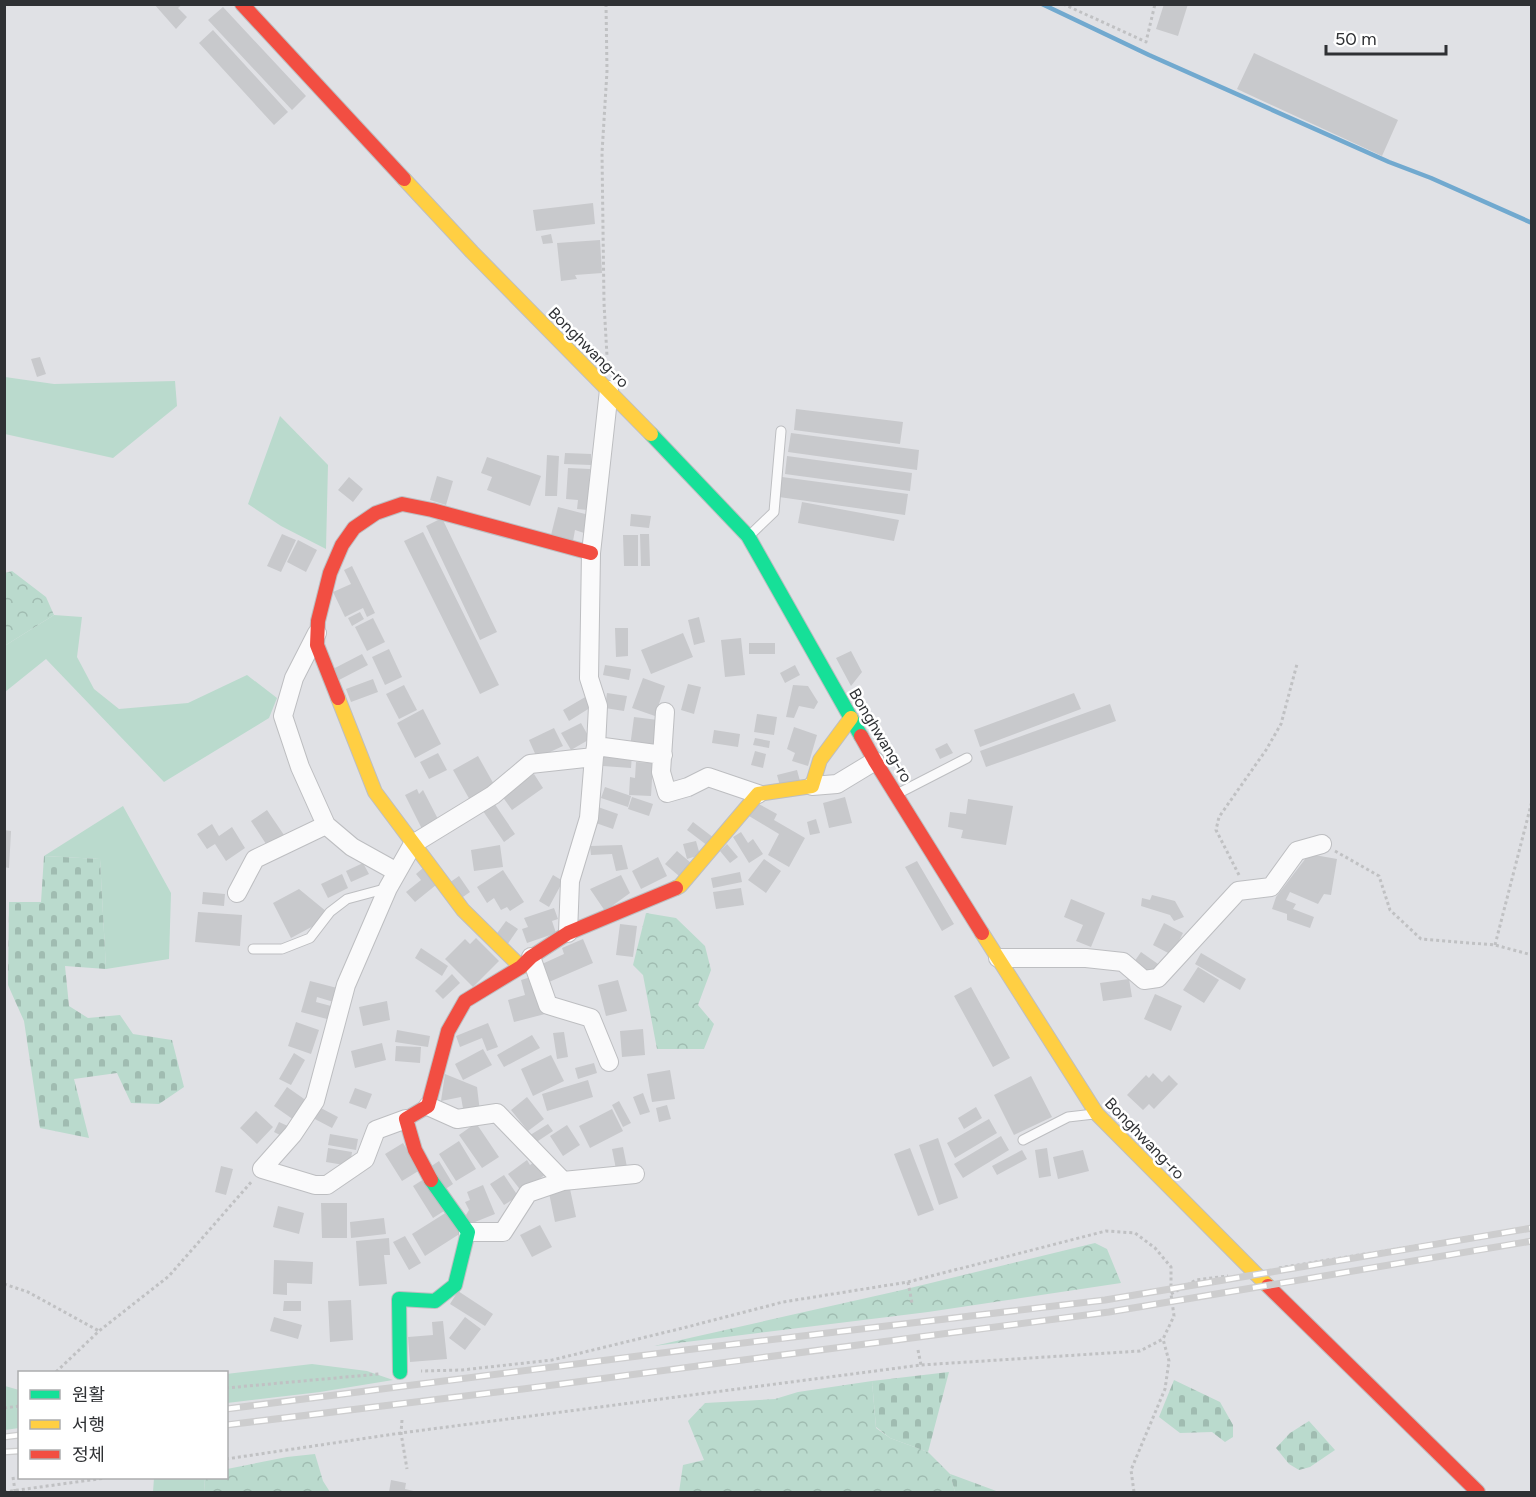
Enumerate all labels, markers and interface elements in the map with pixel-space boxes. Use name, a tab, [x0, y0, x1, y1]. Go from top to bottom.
scale bar	[1326, 18, 1446, 56]
text: 50 m	[1335, 28, 1377, 50]
street label: Bonghwang-ro	[544, 303, 633, 392]
street label: Bonghwang-ro	[845, 685, 916, 786]
street label: Bonghwang-ro	[1101, 1093, 1188, 1183]
legend	[18, 1371, 228, 1479]
text: 원활	[72, 1384, 105, 1406]
text: 서행	[72, 1414, 105, 1436]
text: 정체	[72, 1444, 105, 1466]

